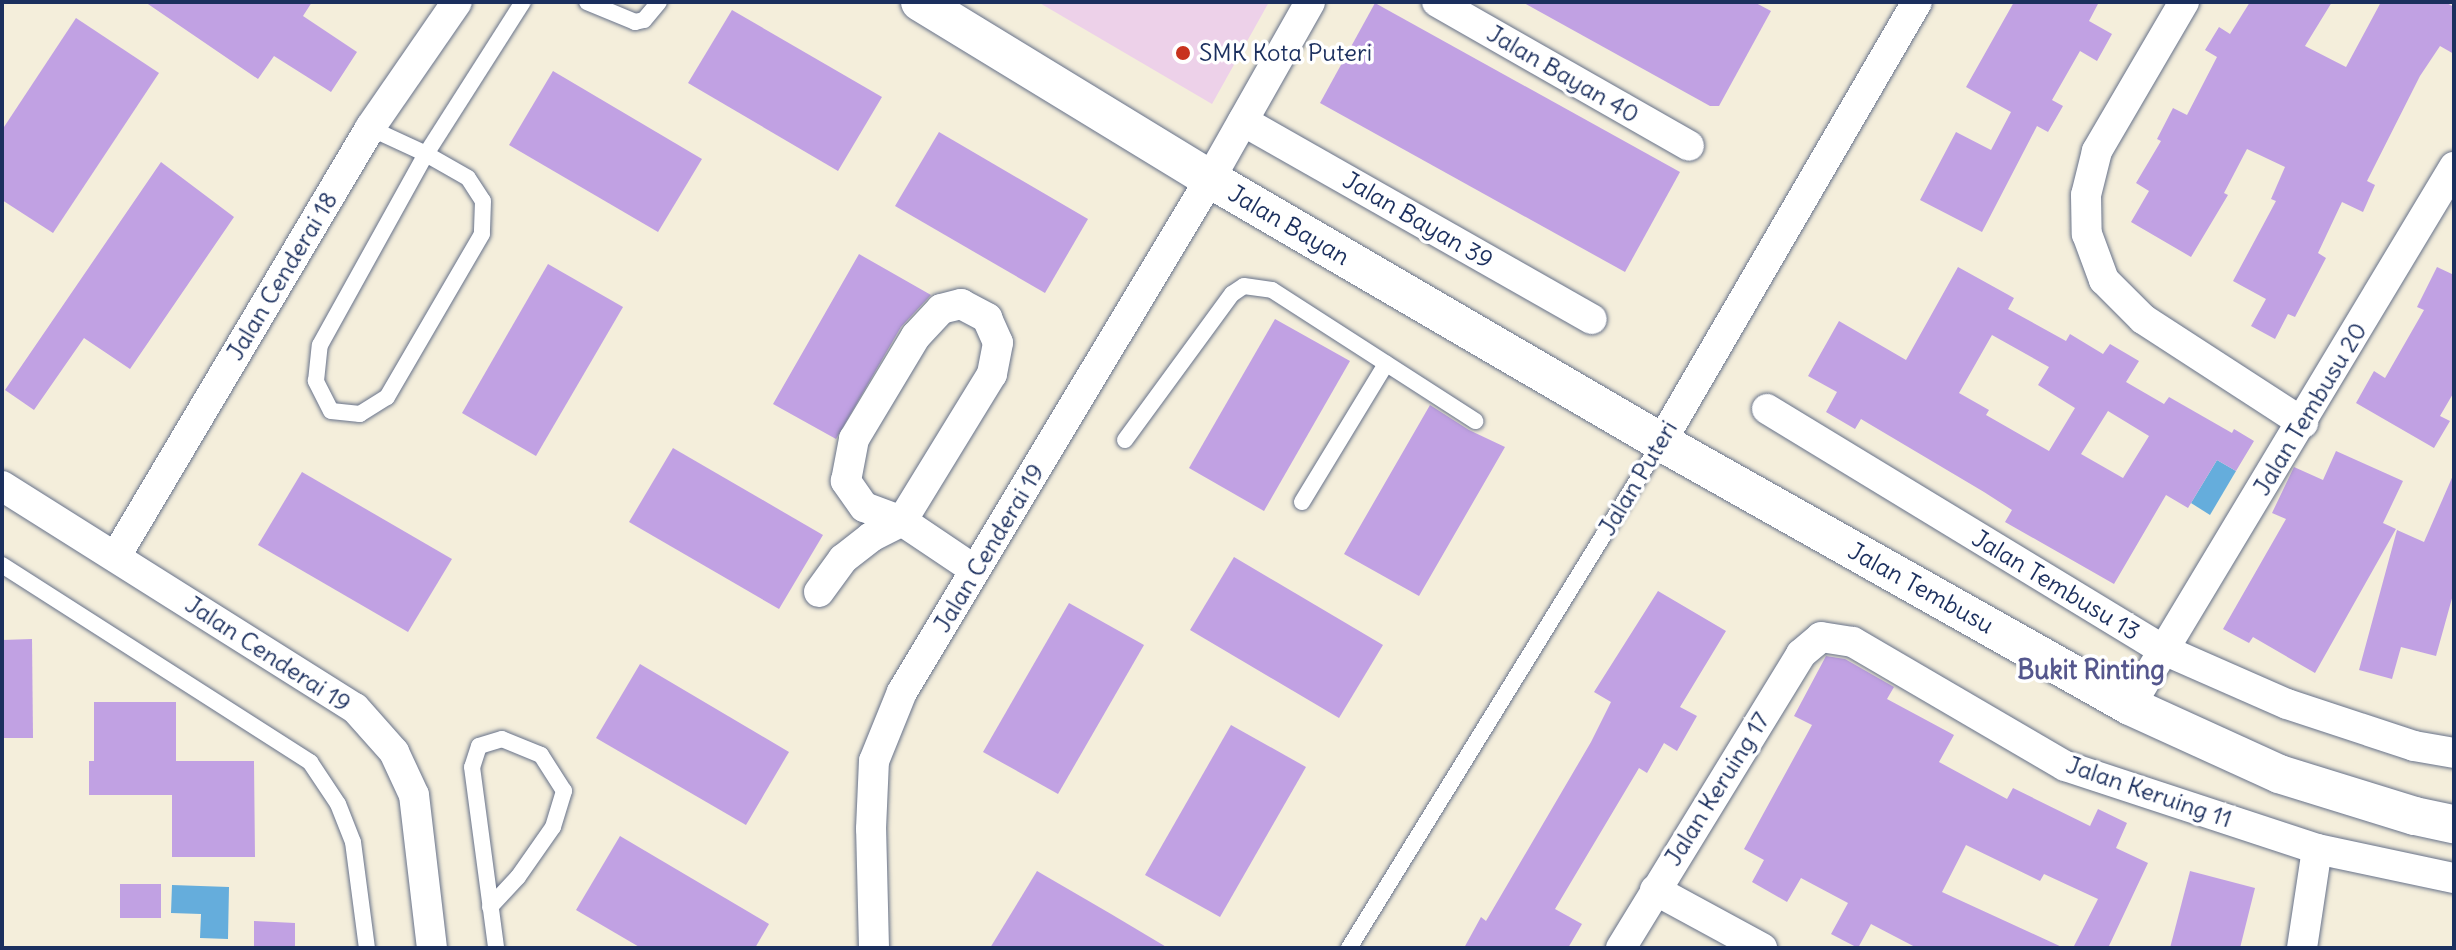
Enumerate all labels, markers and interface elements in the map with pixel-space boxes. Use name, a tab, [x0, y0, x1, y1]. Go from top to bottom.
street label: Jalan Bayan 40	[1482, 19, 1644, 129]
place label: SMK Kota Puteri	[1199, 39, 1372, 67]
marker: SMK Kota Puteri	[1174, 44, 1192, 62]
street label: Jalan Bayan 39	[1338, 165, 1498, 275]
street label: Jalan Bayan	[1223, 179, 1355, 271]
street label: Jalan Cenderai 18	[220, 187, 344, 365]
street label: Jalan Tembusu 20	[2247, 317, 2373, 501]
street label: Jalan Puteri	[1592, 415, 1684, 541]
street label: Jalan Cenderai 19	[927, 459, 1051, 637]
street label: Jalan Tembusu 13	[1967, 524, 2145, 646]
street label: Jalan Tembusu	[1843, 536, 1999, 640]
street label: Jalan Cenderai 19	[180, 590, 356, 718]
district label: Bukit Rinting	[2017, 654, 2165, 686]
street label: Jalan Keruing 17	[1658, 707, 1776, 871]
street label: Jalan Keruing 11	[2063, 750, 2235, 834]

